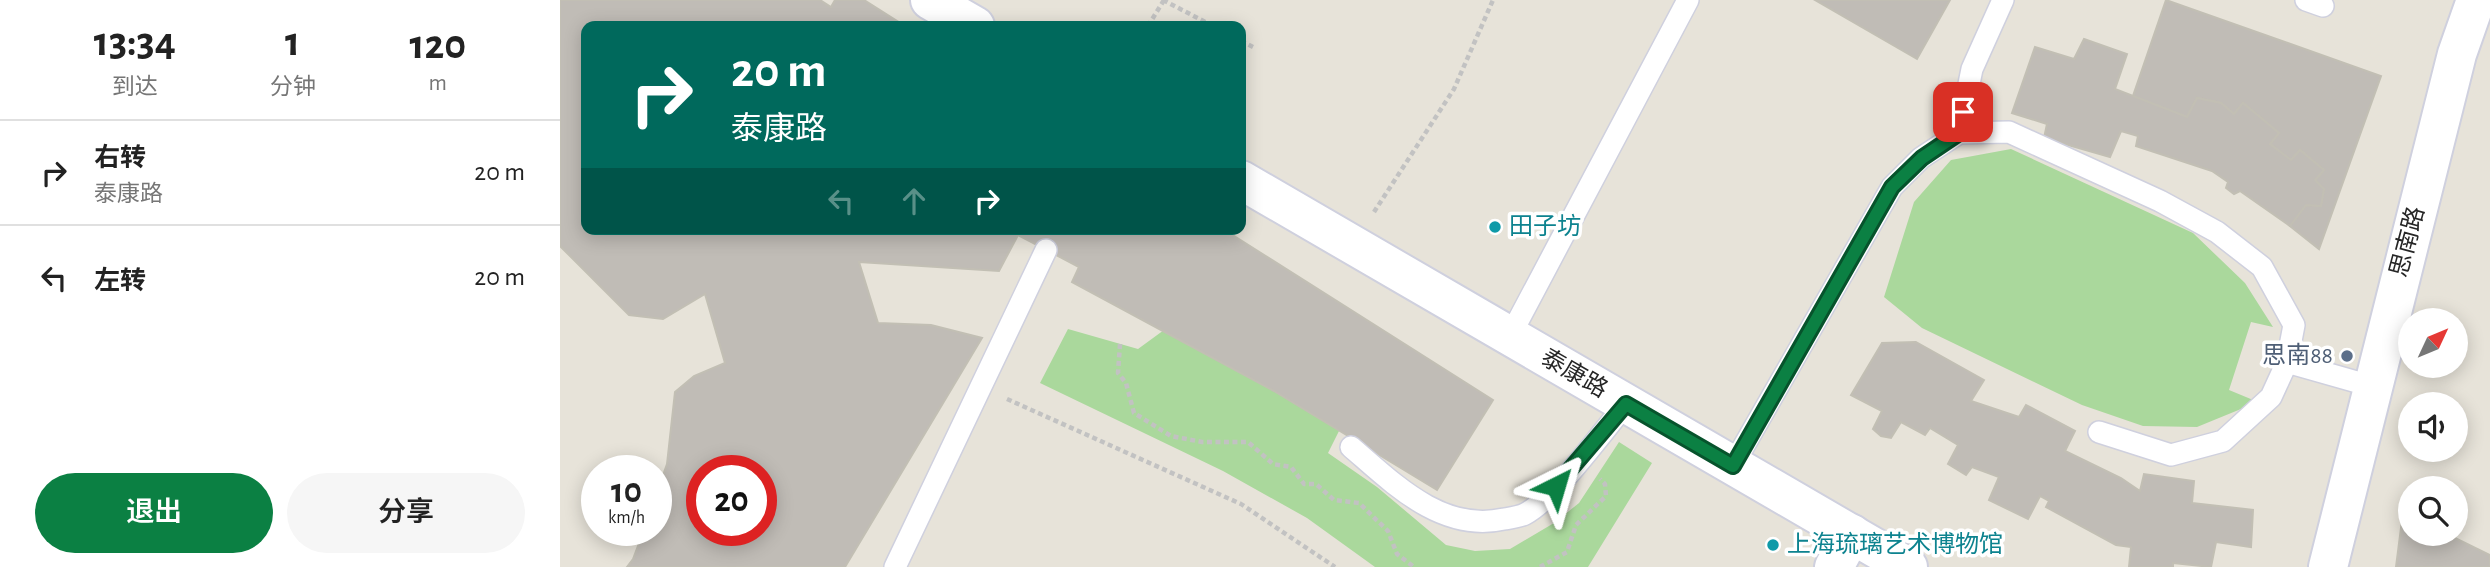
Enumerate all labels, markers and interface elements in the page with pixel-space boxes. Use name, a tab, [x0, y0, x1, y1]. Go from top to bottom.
text: 13:34	[94, 21, 176, 63]
text: 1	[285, 21, 300, 63]
text: 120	[409, 24, 466, 66]
text: 20 m	[731, 47, 827, 96]
icon: right	[616, 49, 707, 140]
text: m	[429, 72, 447, 95]
text: 到达	[112, 76, 158, 99]
text: 分钟	[270, 76, 316, 99]
pin	[1933, 82, 1993, 142]
icon: arrive	[1944, 93, 1982, 131]
text: 泰康路	[731, 113, 827, 145]
text: 右转	[94, 145, 146, 171]
icon: right	[35, 154, 73, 192]
text: 20 m	[474, 159, 525, 185]
icon: left	[822, 182, 860, 220]
icon: ahead	[895, 182, 933, 220]
icon: right	[968, 182, 1006, 220]
text: 泰康路	[94, 183, 163, 206]
street label: 思南路	[2385, 204, 2429, 280]
place label: 田子坊	[1509, 213, 1581, 239]
marker: 田子坊	[1487, 219, 1503, 235]
icon: left	[35, 259, 73, 297]
text: 20 m	[474, 264, 525, 290]
text: 左转	[94, 268, 146, 294]
north arrow	[2398, 308, 2468, 378]
map controls	[2398, 308, 2468, 546]
place label: 思南88	[2262, 342, 2333, 368]
street label: 泰康路	[1537, 344, 1612, 402]
marker: 思南88	[2339, 348, 2355, 364]
button: sound	[2398, 392, 2468, 462]
position arrow	[1519, 449, 1593, 523]
speed limit sign: 20	[686, 455, 777, 546]
button: 退出	[35, 473, 273, 553]
button: 分享	[287, 473, 525, 553]
text: 10	[611, 474, 642, 509]
button: search	[2398, 476, 2468, 546]
text: km/h	[608, 509, 645, 527]
place label: 上海琉璃艺术博物馆	[1787, 531, 2003, 557]
marker: 上海琉璃艺术博物馆	[1765, 537, 1781, 553]

